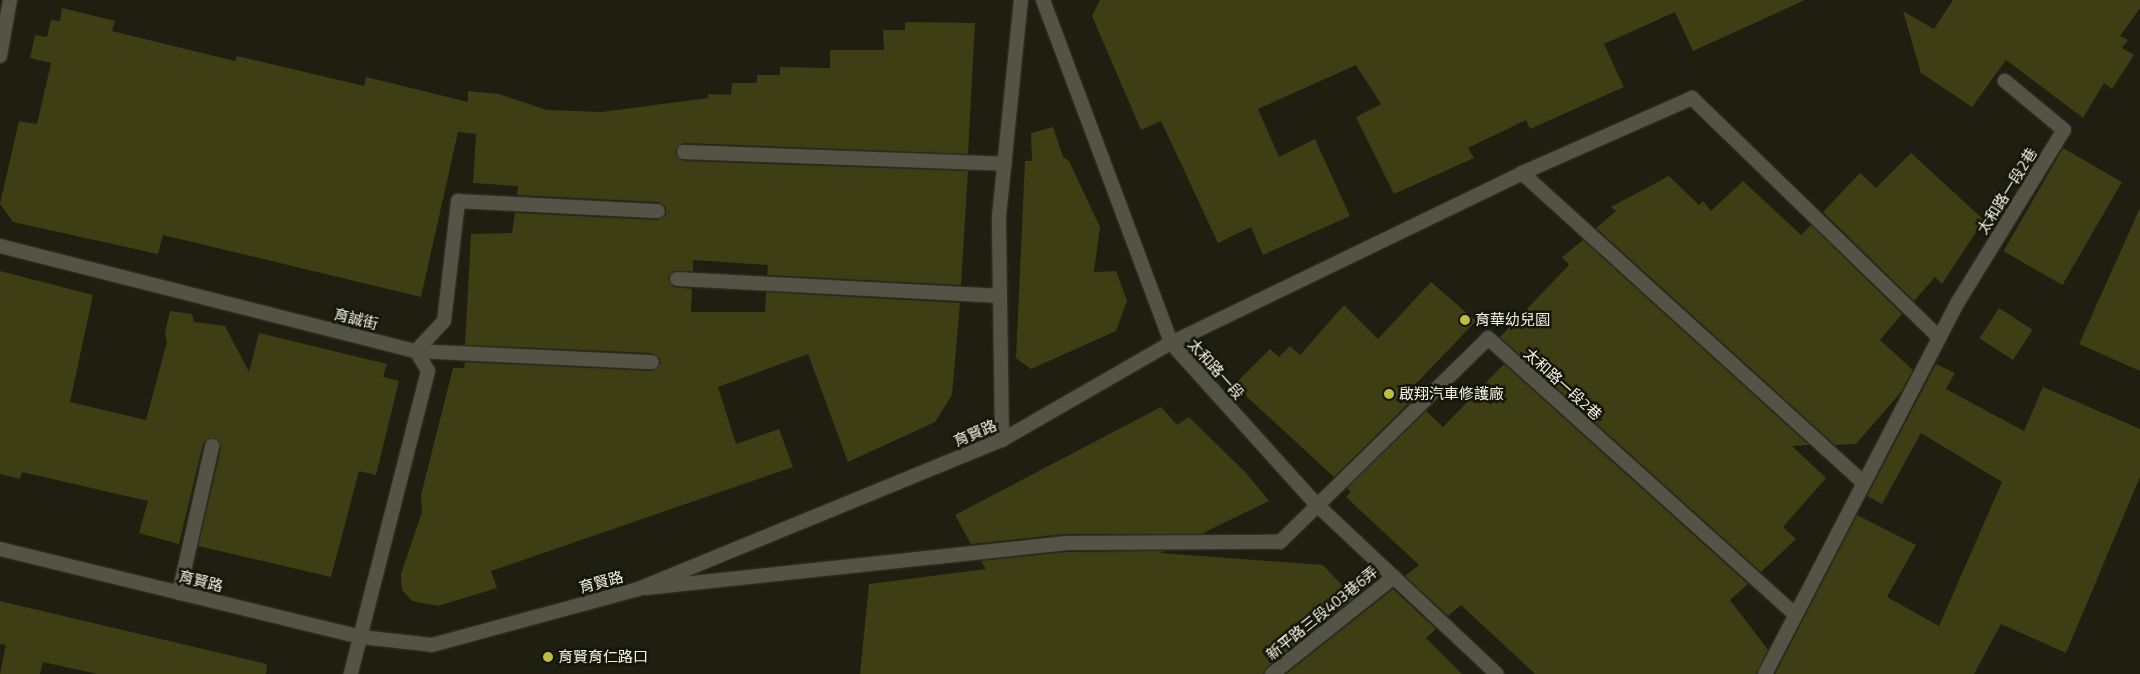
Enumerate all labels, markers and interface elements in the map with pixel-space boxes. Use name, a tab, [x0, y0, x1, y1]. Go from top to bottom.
street label: 太和路一段2巷	[1973, 145, 2041, 237]
street label: 育誠街	[332, 305, 380, 333]
place label: 育華幼兒園	[1475, 311, 1550, 329]
marker: 育華幼兒園	[1459, 314, 1471, 326]
street label: 太和路一段	[1184, 335, 1248, 403]
street label: 太和路一段2巷	[1520, 344, 1606, 424]
place label: 啟翔汽車修護廠	[1399, 385, 1504, 403]
marker: 啟翔汽車修護廠	[1383, 388, 1395, 400]
street label: 育賢路	[951, 416, 999, 450]
street label: 新平路三段403巷6弄	[1262, 562, 1382, 664]
street label: 育賢路	[177, 567, 225, 595]
street label: 育賢路	[577, 567, 625, 597]
place label: 育賢育仁路口	[558, 648, 648, 666]
marker: 育賢育仁路口	[542, 651, 554, 663]

